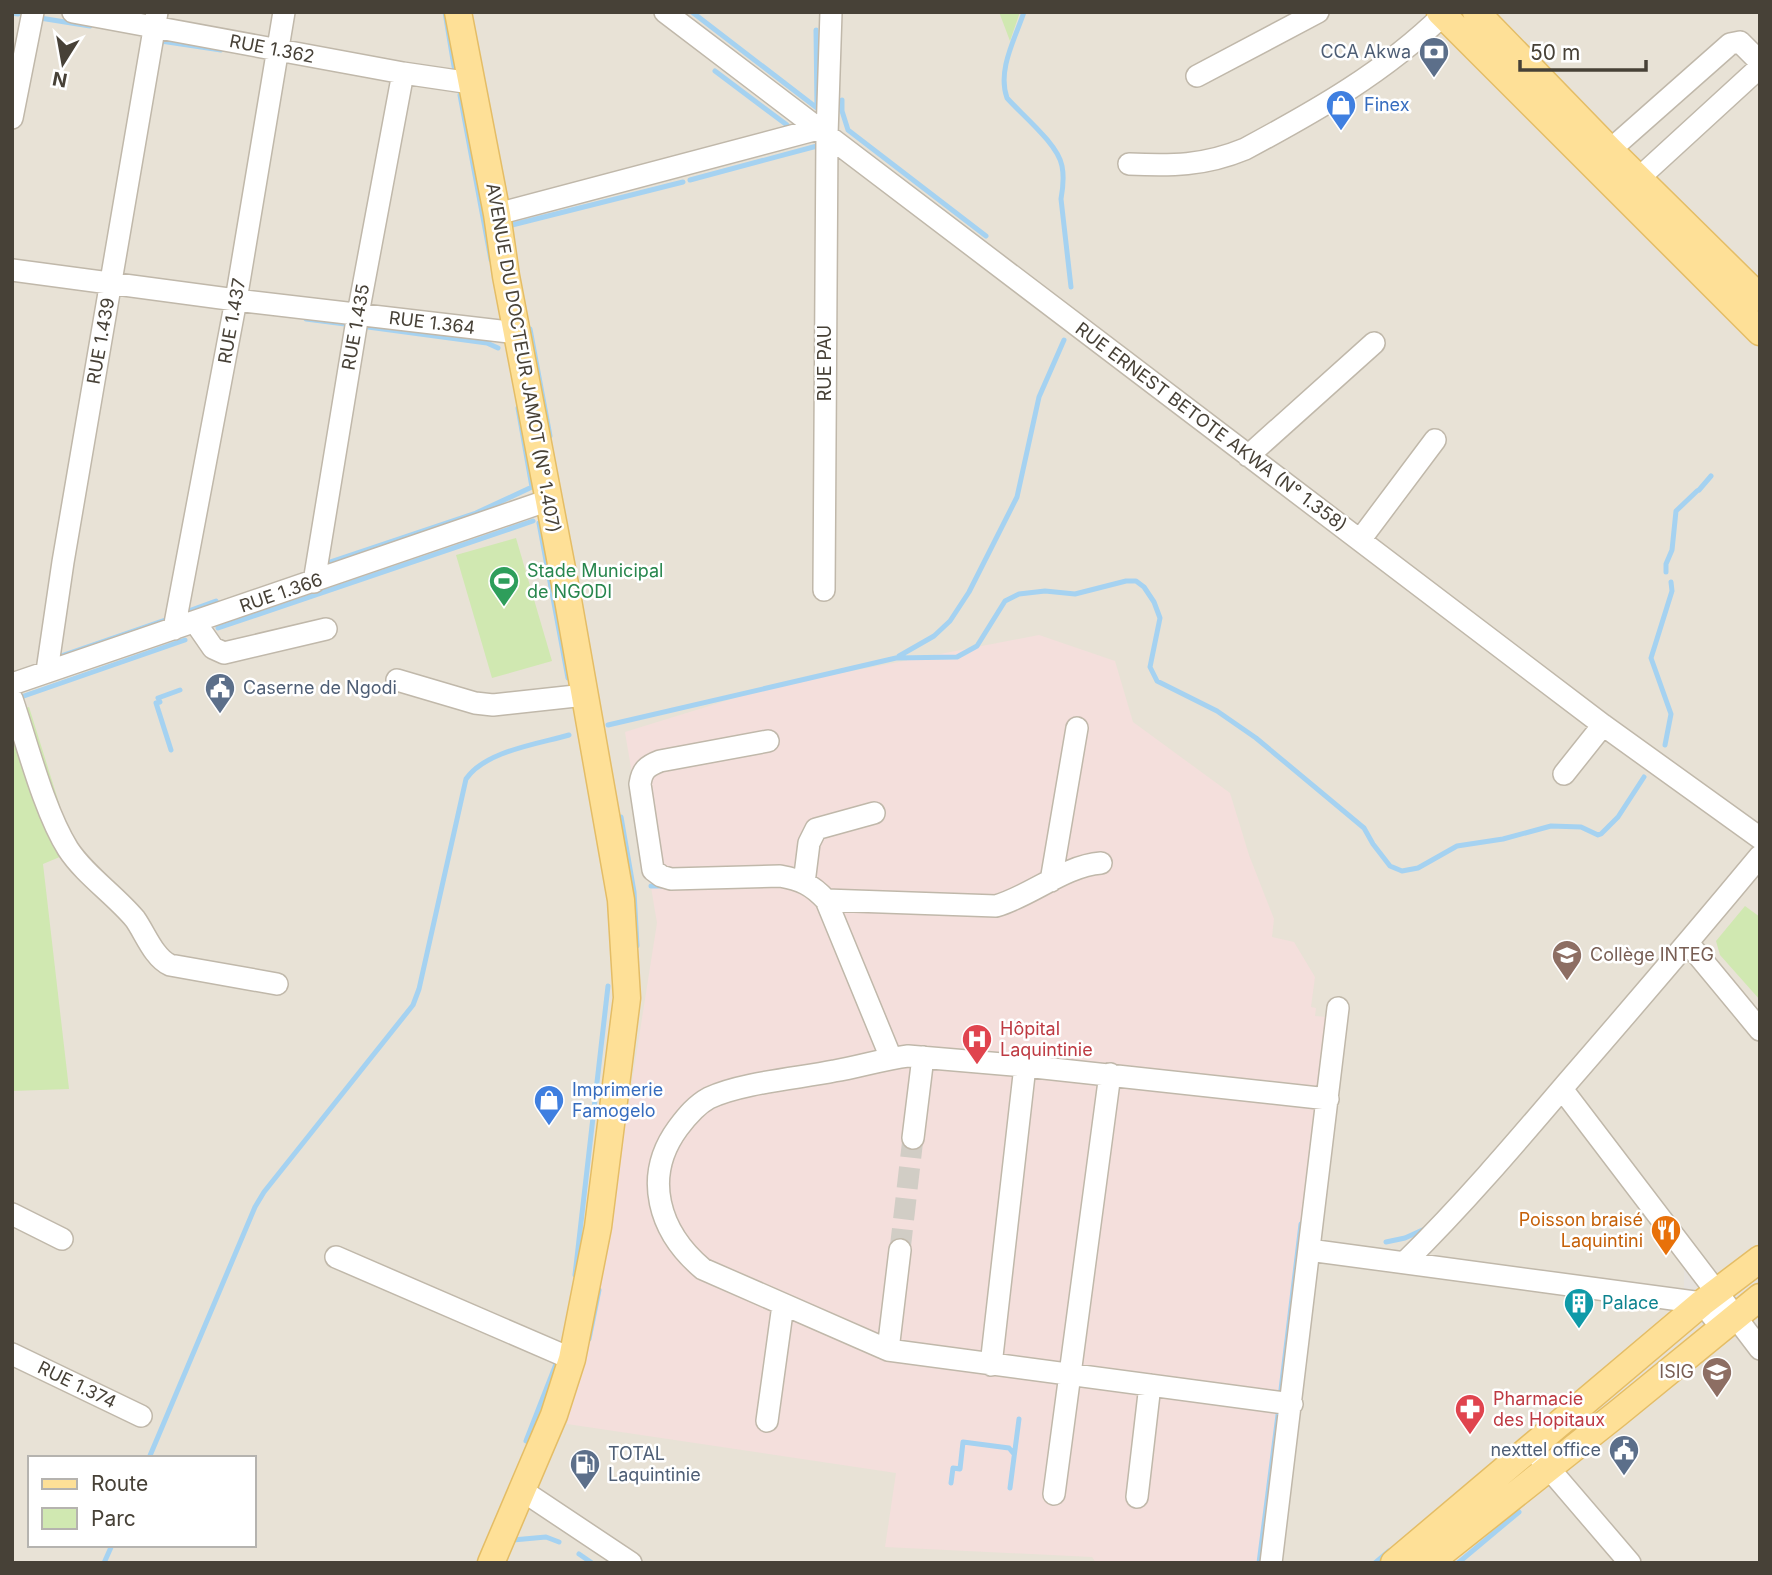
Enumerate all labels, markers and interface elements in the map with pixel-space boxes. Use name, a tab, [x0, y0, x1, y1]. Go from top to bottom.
north arrow	[28, 28, 98, 98]
scale bar	[1520, 28, 1646, 72]
street label: RUE 1.362	[228, 30, 316, 67]
bank icon: CCA Akwa	[1417, 35, 1451, 79]
text: 50 m	[1530, 40, 1580, 65]
place label: CCA Akwa	[1320, 41, 1411, 62]
text: N	[51, 67, 69, 92]
shop icon: Finex	[1324, 88, 1358, 132]
place label: Finex	[1364, 94, 1410, 115]
street label: AVENUE DU DOCTEUR JAMOT (N° 1.407)	[482, 181, 565, 534]
street label: RUE 1.437	[214, 277, 249, 365]
street label: RUE 1.435	[338, 282, 373, 372]
street label: RUE 1.439	[83, 296, 118, 386]
street label: RUE 1.364	[388, 307, 476, 338]
street label: RUE ERNEST BETOTE AKWA (N° 1.358)	[1072, 318, 1351, 536]
street label: RUE PAU	[814, 325, 835, 401]
place label: Stade Municipal de NGODI	[527, 560, 663, 602]
sports icon: Stade Municipal de NGODI	[487, 564, 521, 608]
street label: RUE 1.366	[237, 569, 325, 617]
public building icon: Caserne de Ngodi	[203, 671, 237, 715]
place label: Caserne de Ngodi	[243, 677, 397, 698]
school or university icon: Collège INTEG	[1550, 938, 1584, 982]
place label: Collège INTEG	[1590, 944, 1714, 965]
place label: Hôpital Laquintinie	[1000, 1018, 1093, 1060]
hospital icon: Hôpital Laquintinie	[960, 1022, 994, 1066]
place label: Imprimerie Famogelo	[572, 1079, 663, 1121]
shop icon: Imprimerie Famogelo	[532, 1083, 566, 1127]
place label: Poisson braisé Laquintini	[1519, 1209, 1643, 1251]
restaurant icon: Poisson braisé Laquintini	[1649, 1213, 1683, 1257]
building icon: Palace	[1562, 1286, 1596, 1330]
place label: Palace	[1602, 1292, 1659, 1313]
school or university icon: ISIG	[1700, 1355, 1734, 1399]
street label: RUE 1.374	[35, 1357, 120, 1413]
place label: ISIG	[1659, 1361, 1694, 1382]
place label: Pharmacie des Hopitaux	[1493, 1388, 1605, 1430]
pharmacy icon: Pharmacie des Hopitaux	[1453, 1392, 1487, 1436]
public building icon: nexttel office	[1607, 1433, 1641, 1477]
place label: nexttel office	[1490, 1439, 1601, 1460]
place label: TOTAL Laquintinie	[608, 1443, 701, 1485]
fuel station icon: TOTAL Laquintinie	[568, 1447, 602, 1491]
legend	[28, 1456, 256, 1547]
text: Route	[91, 1471, 148, 1496]
text: Parc	[91, 1506, 136, 1531]

